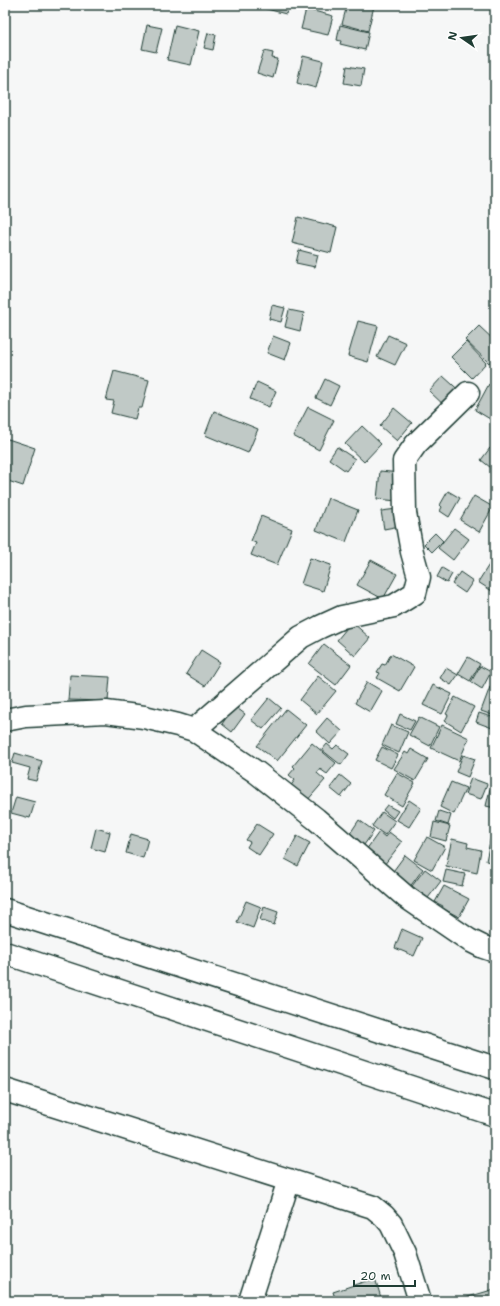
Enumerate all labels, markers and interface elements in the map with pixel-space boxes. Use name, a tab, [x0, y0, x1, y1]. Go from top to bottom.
north arrow	[442, 18, 482, 58]
text: N	[444, 30, 461, 42]
scale bar	[354, 1262, 415, 1288]
text: 20 m	[360, 1268, 391, 1284]

